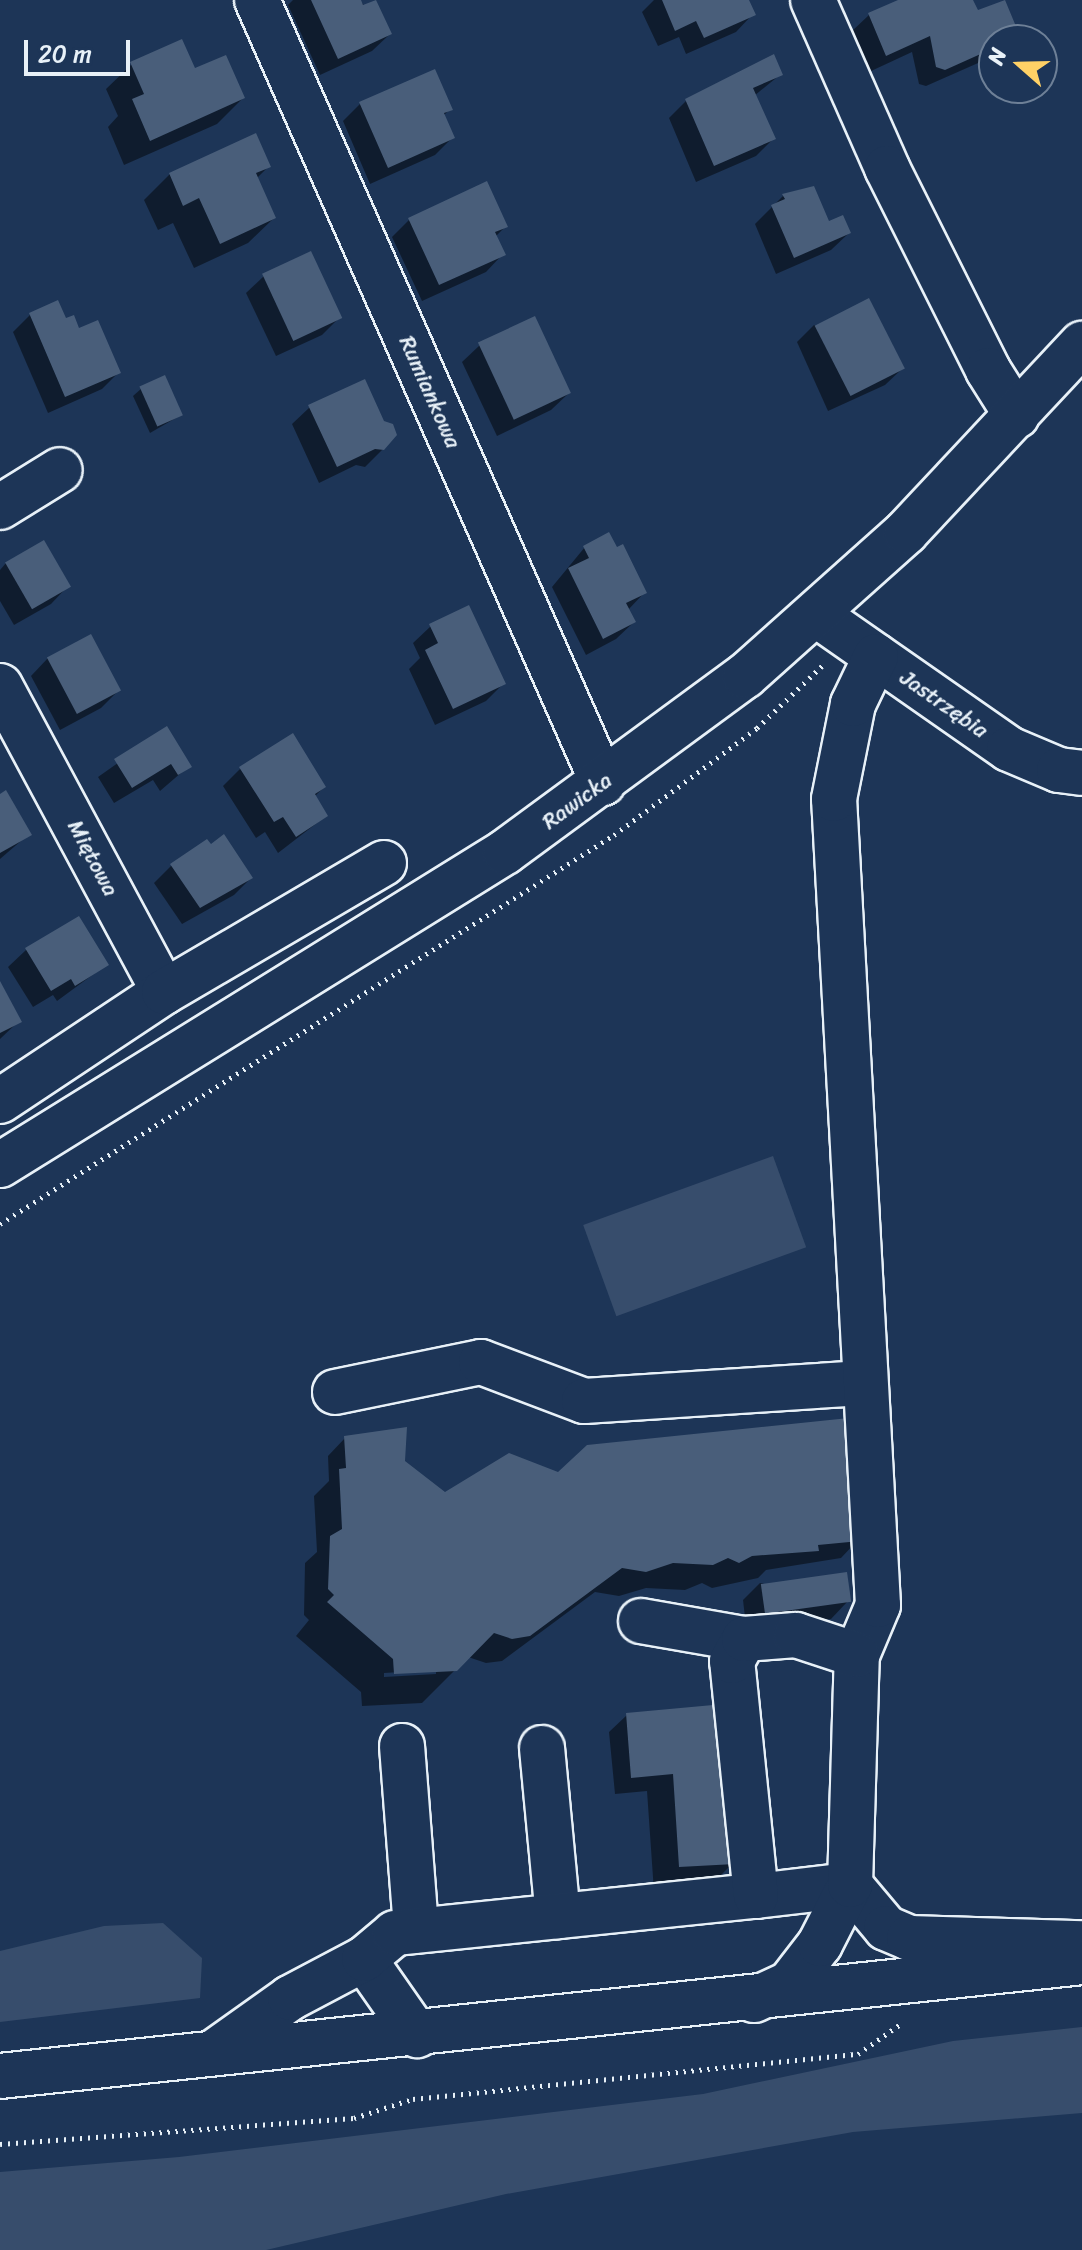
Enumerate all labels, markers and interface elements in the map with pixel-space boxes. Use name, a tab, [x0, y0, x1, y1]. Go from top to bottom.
scale bar	[28, 24, 134, 74]
north arrow	[978, 24, 1058, 104]
text: 20 m	[38, 33, 92, 75]
text: N	[976, 42, 1018, 70]
street label: Rumiankowa	[394, 332, 466, 452]
street label: Jastrzębia	[895, 664, 993, 744]
street label: Rawicka	[537, 767, 617, 835]
street label: Miętowa	[62, 815, 124, 901]

